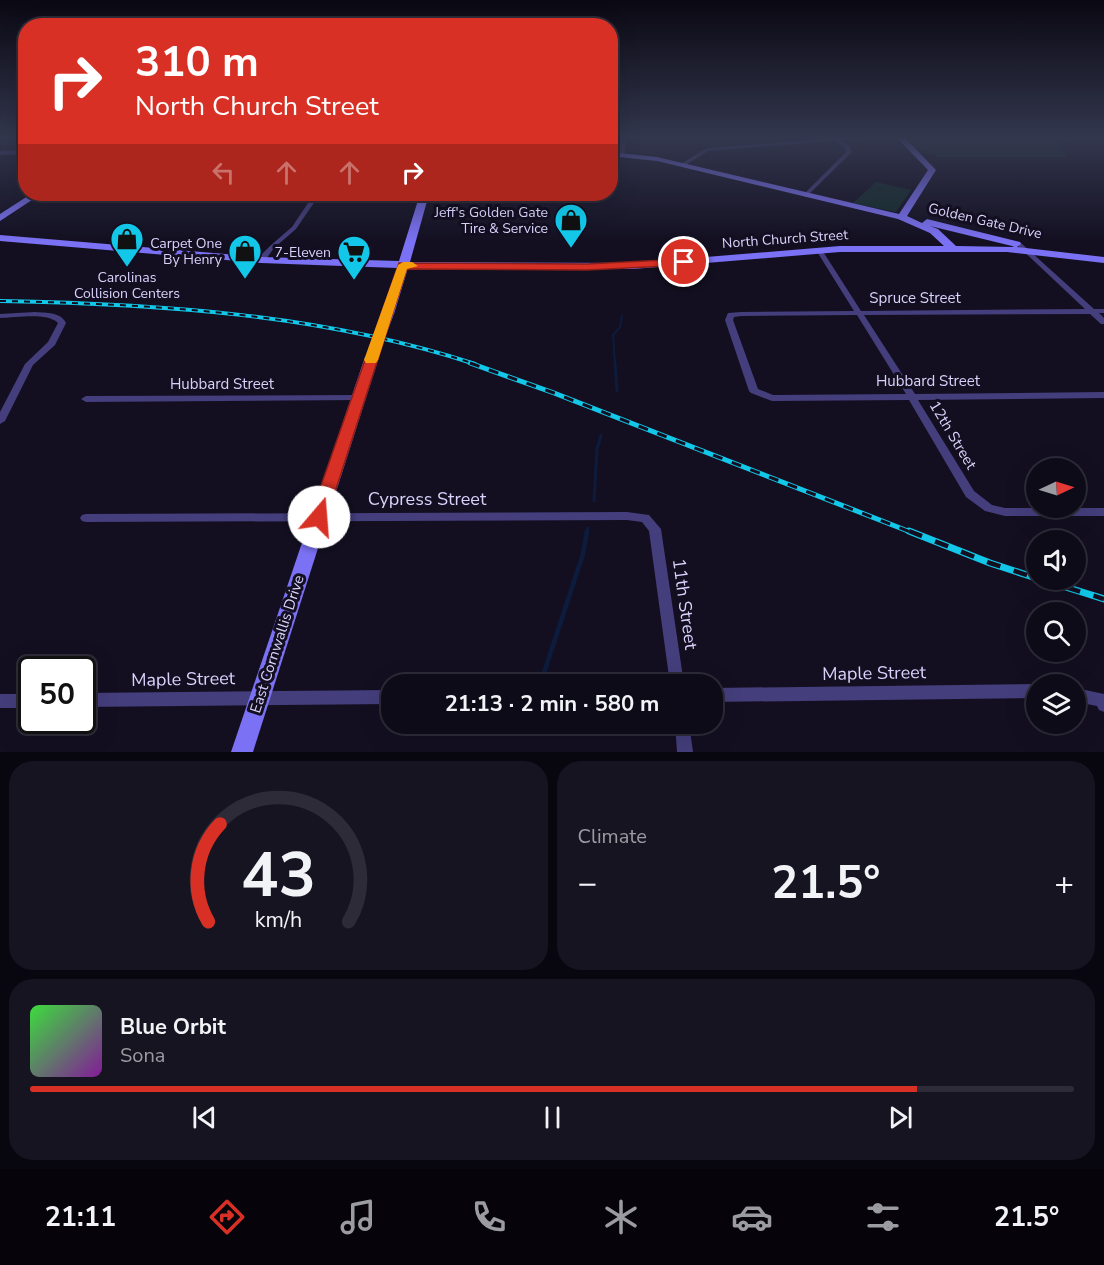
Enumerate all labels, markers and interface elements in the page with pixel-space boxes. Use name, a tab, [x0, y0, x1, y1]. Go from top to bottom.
text: 310 m	[135, 34, 259, 91]
icon: right	[36, 42, 114, 120]
text: North Church Street	[135, 88, 379, 125]
icon: left	[207, 156, 240, 189]
icon: ahead	[270, 156, 303, 189]
icon: ahead	[333, 156, 366, 189]
icon: right	[396, 156, 429, 189]
street label: Golden Gate Drive	[926, 199, 1044, 243]
shop icon: Jeff's Golden Gate Tire & Service	[553, 202, 589, 249]
place label: Jeff's Golden Gate Tire & Service	[433, 203, 548, 238]
shop icon: Carolinas Collision Centers	[109, 221, 145, 268]
street label: North Church Street	[721, 225, 849, 253]
shop icon: Carpet One By Henry	[227, 233, 263, 280]
place label: Carpet One By Henry	[150, 234, 223, 269]
supermarket icon: 7-Eleven	[336, 234, 372, 281]
pin	[658, 236, 709, 287]
place label: 7-Eleven	[275, 243, 331, 262]
icon: arrive	[667, 245, 700, 278]
place label: Carolinas Collision Centers	[74, 268, 180, 303]
street label: Spruce Street	[869, 288, 961, 308]
street label: Hubbard Street	[876, 371, 981, 391]
street label: Hubbard Street	[170, 374, 275, 394]
street label: 12th Street	[925, 397, 982, 474]
north arrow	[1026, 458, 1086, 518]
map controls	[1026, 458, 1086, 734]
position arrow	[287, 485, 351, 549]
street label: Cypress Street	[368, 487, 487, 511]
button: sound	[1026, 530, 1086, 590]
street label: 11th Street	[667, 557, 703, 652]
street label: East Cornwallis Drive	[245, 572, 309, 716]
button: search	[1026, 602, 1086, 662]
speed limit sign: 50	[18, 656, 96, 734]
street label: Maple Street	[822, 660, 927, 686]
street label: Maple Street	[131, 666, 236, 692]
button: layers	[1026, 674, 1086, 734]
text: 21:13 · 2 min · 580 m	[445, 689, 659, 719]
text: Climate	[578, 823, 647, 850]
text: 43	[241, 833, 316, 918]
text: 21.5°	[771, 853, 880, 914]
text: −	[578, 861, 597, 906]
text: +	[1054, 861, 1074, 906]
text: km/h	[255, 906, 302, 936]
text: Blue Orbit	[120, 1012, 226, 1042]
text: Sona	[120, 1042, 165, 1069]
icon: previous	[188, 1101, 221, 1134]
icon: pause	[536, 1101, 569, 1134]
icon: next	[884, 1101, 917, 1134]
icon: directions	[206, 1196, 248, 1238]
icon: music	[337, 1196, 379, 1238]
icon: phone	[468, 1196, 510, 1238]
icon: climate	[600, 1196, 642, 1238]
icon: car	[731, 1196, 773, 1238]
icon: filters	[862, 1196, 904, 1238]
text: 21:11	[45, 1199, 116, 1236]
text: 21.5°	[994, 1199, 1059, 1236]

